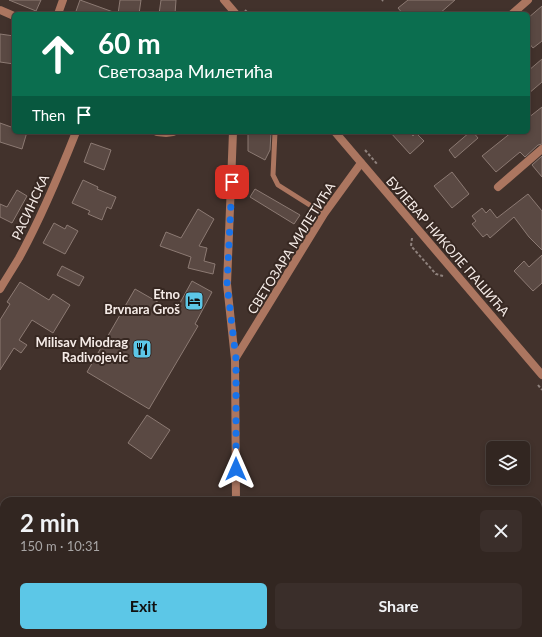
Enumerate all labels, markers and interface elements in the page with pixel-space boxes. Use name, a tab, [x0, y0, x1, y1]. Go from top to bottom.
text: 60 m	[98, 26, 161, 60]
icon: ahead	[32, 28, 84, 80]
text: Светозара Милетића	[98, 60, 273, 82]
icon: arrive	[73, 104, 95, 126]
text: Then	[32, 106, 65, 124]
pin	[215, 165, 249, 199]
icon: arrive	[221, 171, 243, 193]
street label: РАСИНСКА	[8, 172, 52, 242]
street label: БУЛЕВАР НИКОЛЕ ПАШИЋА	[383, 173, 513, 319]
street label: СВЕТОЗАРА МИЛЕТИЋА	[244, 179, 338, 317]
place label: Etno Brvnara Groš	[104, 286, 181, 317]
hotel icon: Etno Brvnara Groš	[183, 290, 205, 312]
place label: Milisav Miodrag Radivojevic	[36, 334, 129, 365]
restaurant icon: Milisav Miodrag Radivojevic	[131, 338, 153, 360]
map controls	[486, 441, 530, 485]
button: layers	[486, 441, 530, 485]
position arrow	[215, 448, 257, 490]
text: 2 min	[20, 508, 80, 537]
button: close	[480, 510, 522, 552]
text: 150 m · 10:31	[20, 538, 100, 554]
button: Exit	[20, 583, 267, 629]
button: Share	[275, 583, 522, 629]

